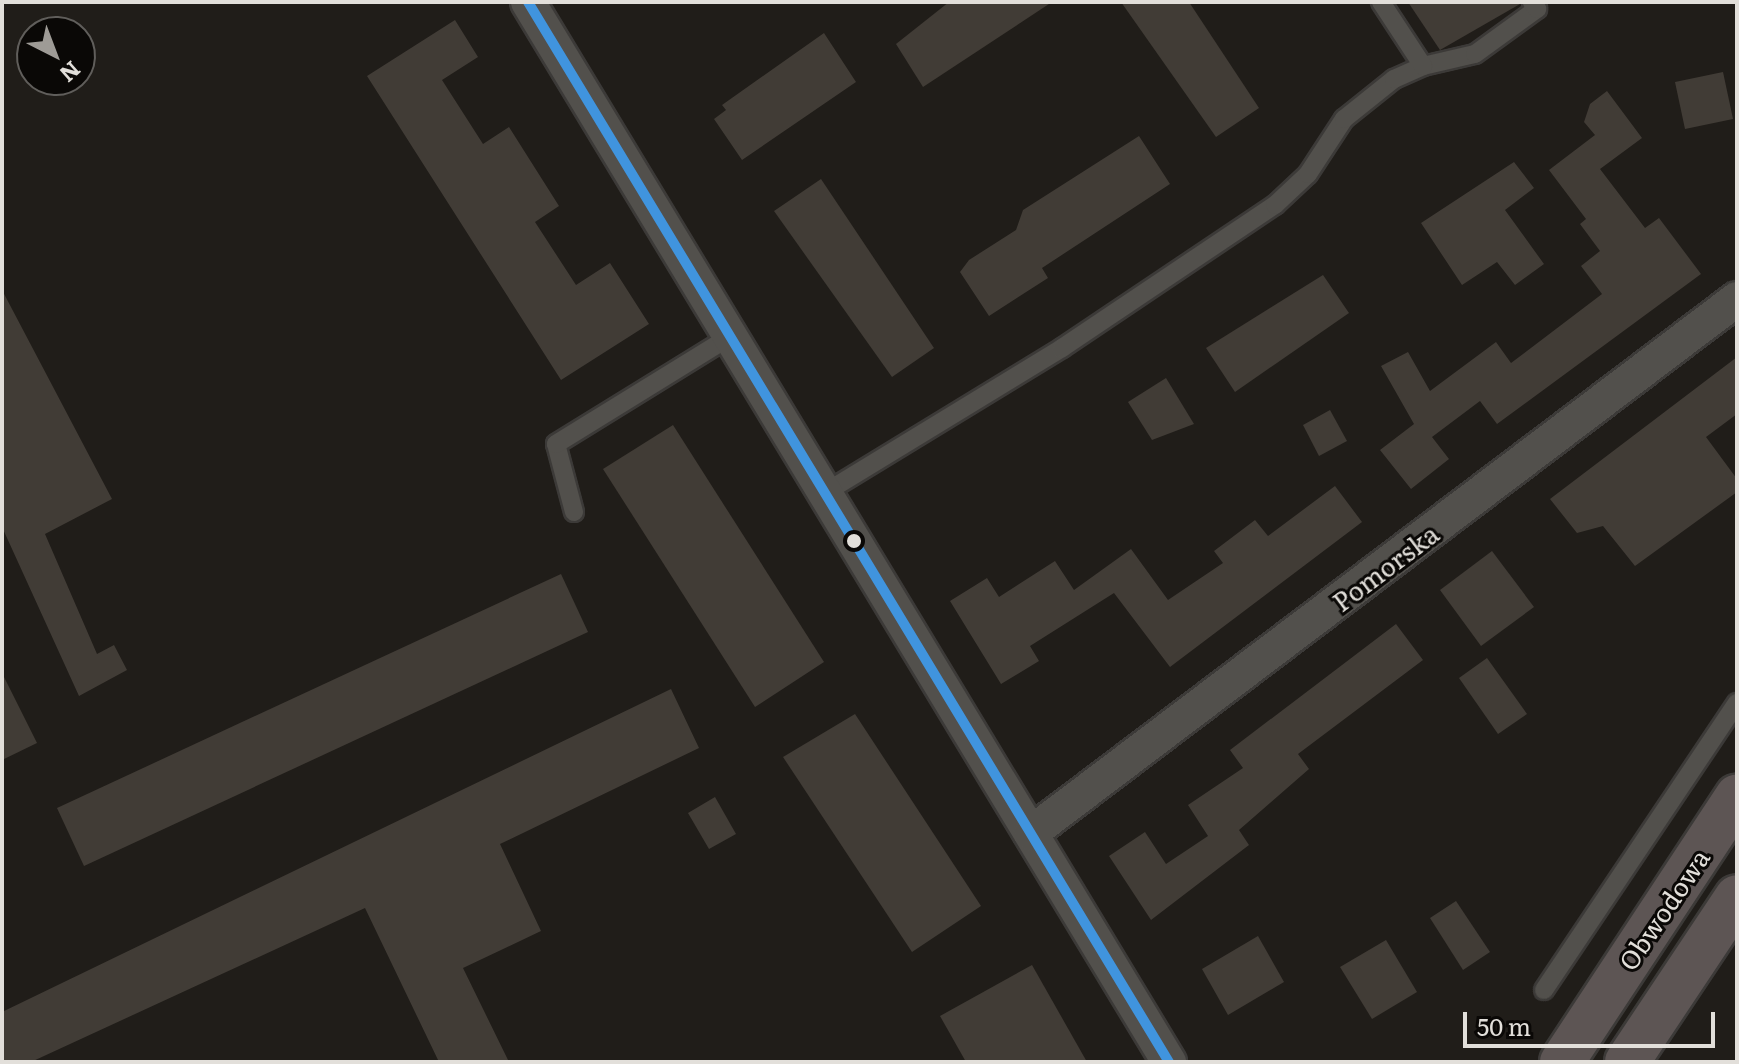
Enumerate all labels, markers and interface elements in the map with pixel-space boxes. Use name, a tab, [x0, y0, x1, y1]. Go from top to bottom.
north arrow	[16, 16, 96, 96]
text: N	[53, 54, 89, 91]
street label: Pomorska	[1326, 517, 1444, 617]
unlabelled marker	[846, 533, 862, 549]
street label: Obwodowa	[1611, 843, 1715, 975]
scale bar	[1467, 996, 1719, 1046]
text: 50 m	[1477, 1008, 1531, 1043]

